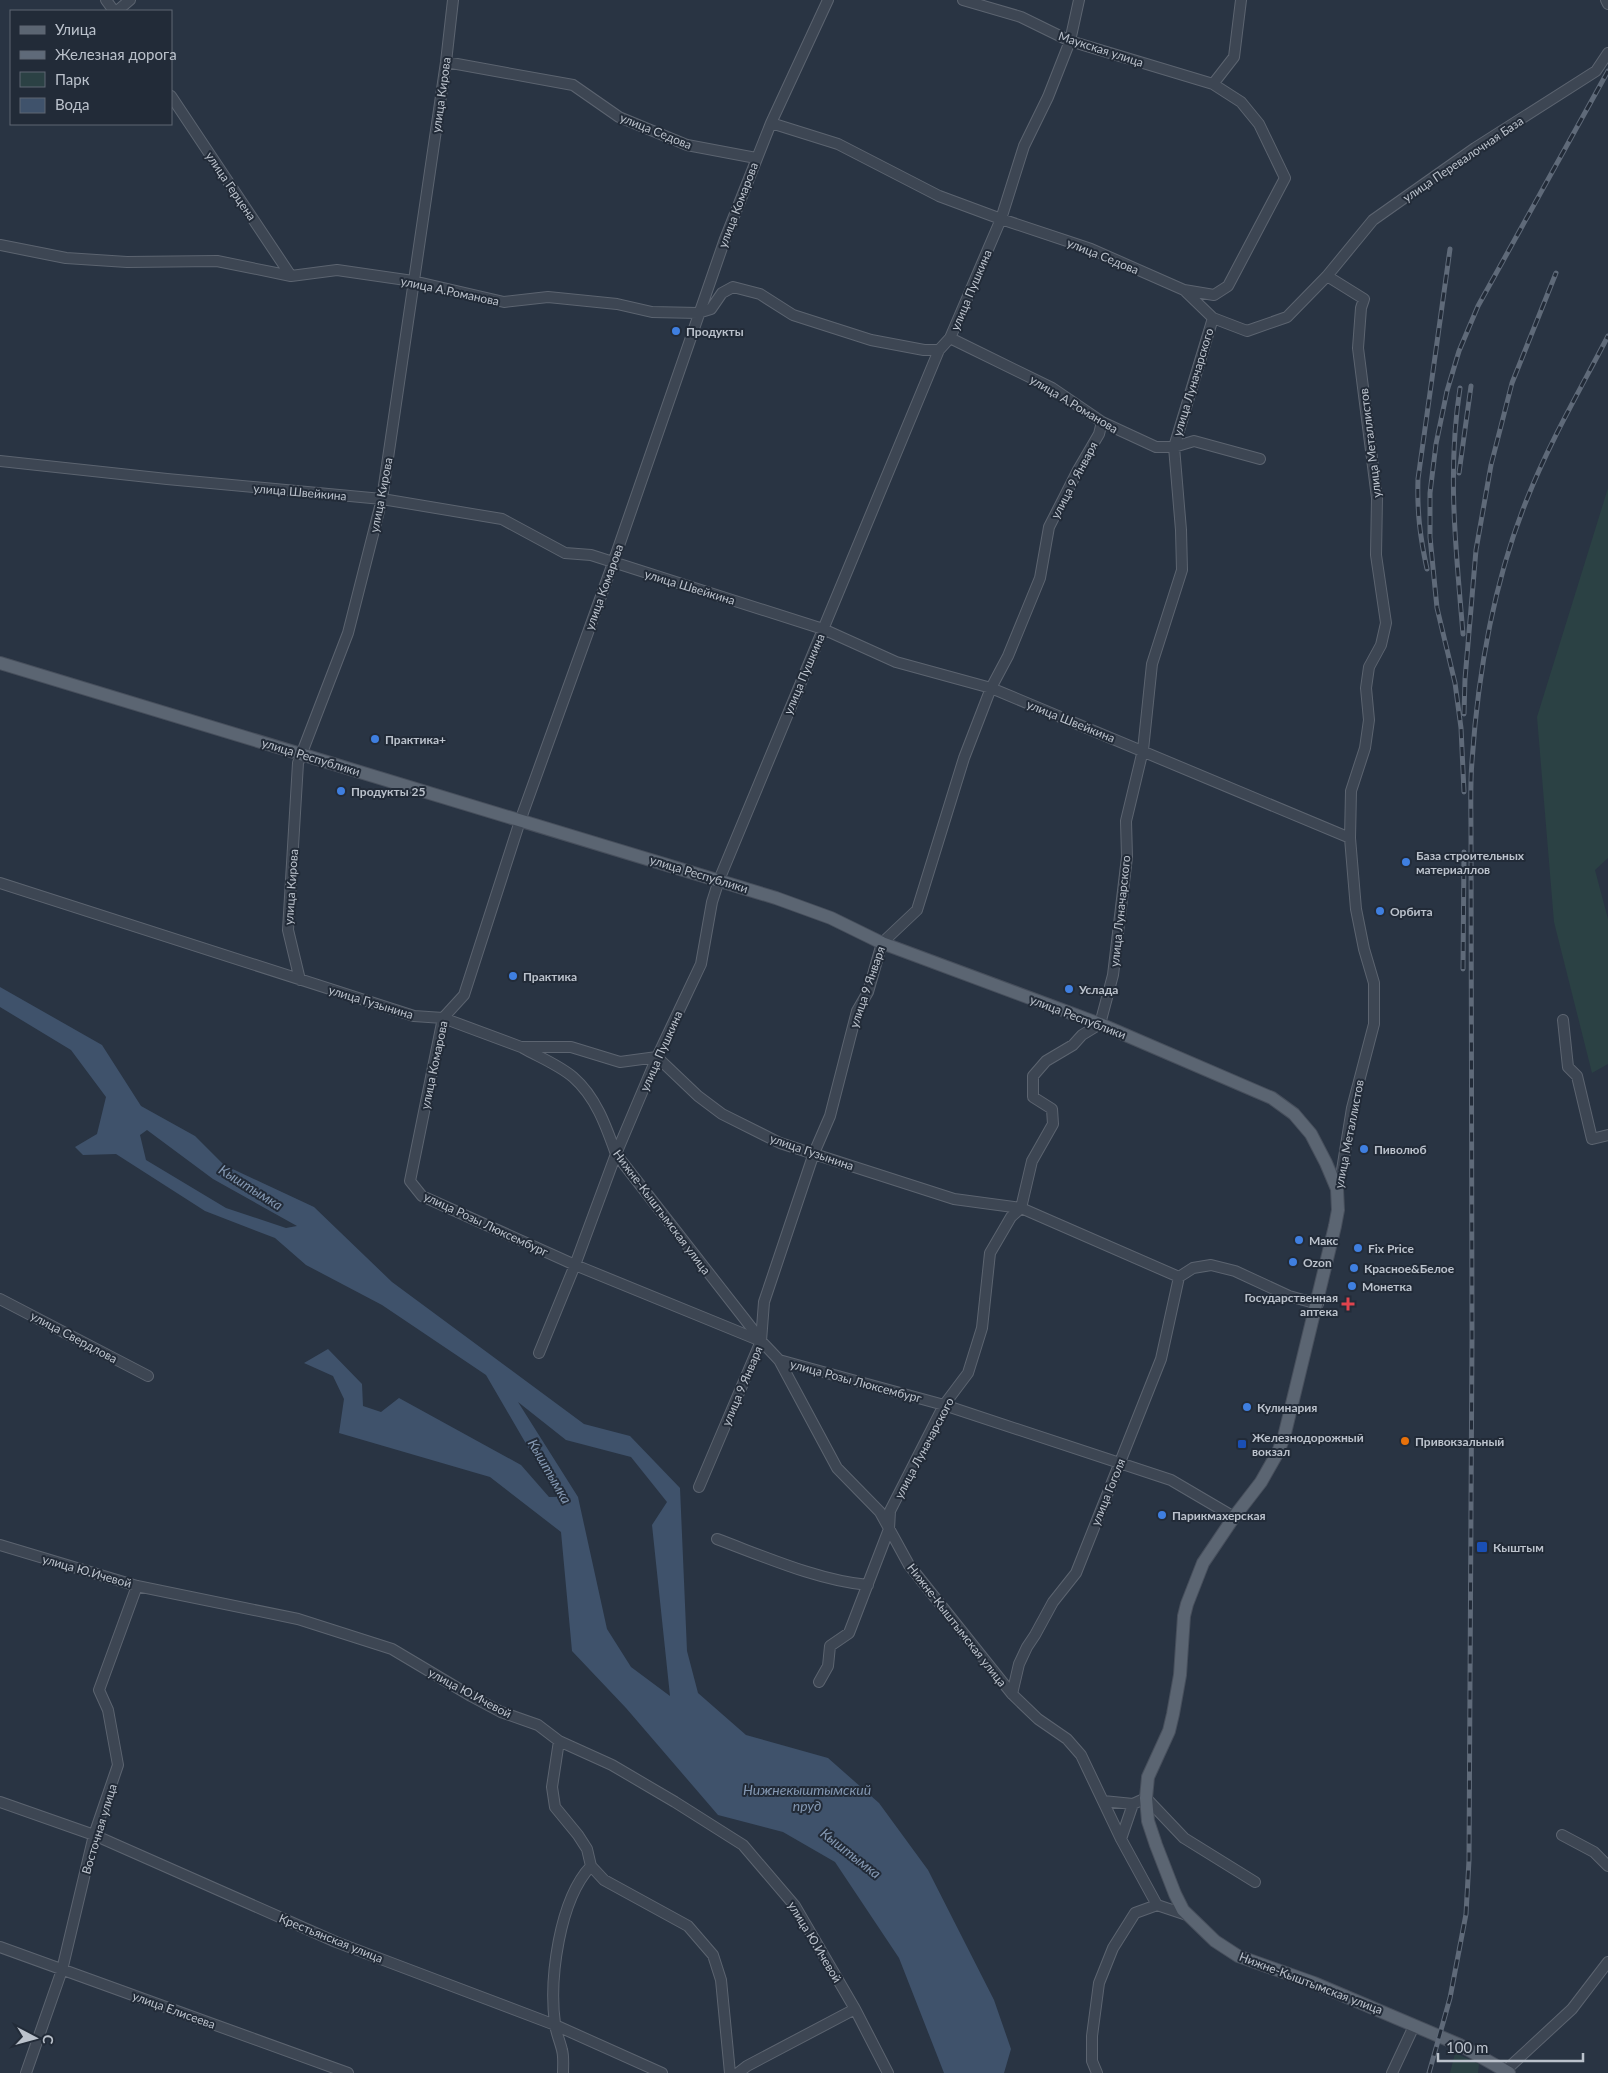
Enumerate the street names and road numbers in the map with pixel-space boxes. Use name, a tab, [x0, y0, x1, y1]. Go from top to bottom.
street label: Маукская улица	[1057, 28, 1145, 70]
street label: улица Кирова	[428, 56, 454, 134]
street label: улица Седова	[618, 110, 694, 152]
street label: улица Перевалочная База	[1400, 113, 1526, 205]
street label: улица Герцена	[203, 149, 259, 223]
street label: улица Комарова	[715, 160, 761, 250]
street label: улица Седова	[1065, 235, 1141, 277]
street label: улица Пушкина	[947, 247, 995, 333]
street label: улица А.Романова	[399, 273, 501, 309]
street label: улица Луначарского	[1169, 326, 1217, 438]
street label: улица А.Романова	[1027, 372, 1121, 436]
street label: улица Металлистов	[1356, 387, 1384, 499]
street label: улица 9 Января	[1047, 439, 1101, 521]
street label: улица Кирова	[366, 456, 396, 534]
street label: улица Швейкина	[253, 480, 347, 504]
street label: улица Комарова	[582, 542, 626, 632]
street label: улица Швейкина	[643, 566, 737, 608]
street label: улица Пушкина	[780, 631, 828, 717]
street label: улица Швейкина	[1025, 696, 1117, 746]
street label: улица Республики	[260, 735, 362, 779]
street label: улица Кирова	[281, 848, 301, 926]
street label: улица Республики	[648, 852, 750, 896]
street label: улица Луначарского	[1107, 854, 1133, 968]
street label: улица 9 Января	[846, 944, 888, 1030]
street label: улица Гузынина	[327, 982, 415, 1022]
street label: улица Республики	[1028, 992, 1128, 1042]
street label: улица Пушкина	[637, 1008, 685, 1094]
street label: улица Комарова	[417, 1019, 451, 1111]
street label: улица Металлистов	[1331, 1078, 1367, 1190]
street label: улица Гузынина	[768, 1131, 856, 1173]
street label: Нижне-Кыштымская улица	[610, 1147, 714, 1277]
street label: улица Розы Люксембург	[421, 1189, 551, 1259]
street label: улица Свердлова	[28, 1308, 120, 1366]
street label: улица 9 Января	[718, 1344, 766, 1428]
street label: улица Розы Люксембург	[789, 1356, 923, 1406]
street label: улица Луначарского	[891, 1395, 957, 1501]
street label: улица Гоголя	[1088, 1456, 1128, 1528]
street label: улица Ю.Ичевой	[41, 1551, 133, 1591]
street label: Нижне-Кыштымская улица	[904, 1560, 1010, 1690]
street label: улица Ю.Ичевой	[426, 1665, 514, 1721]
street label: Восточная улица	[78, 1782, 120, 1876]
street label: улица Ю.Ичевой	[785, 1899, 845, 1985]
street label: Крестьянская улица	[277, 1910, 385, 1966]
street label: Нижне-Кыштымская улица	[1237, 1949, 1385, 2017]
street label: улица Елисеева	[131, 1988, 217, 2032]

